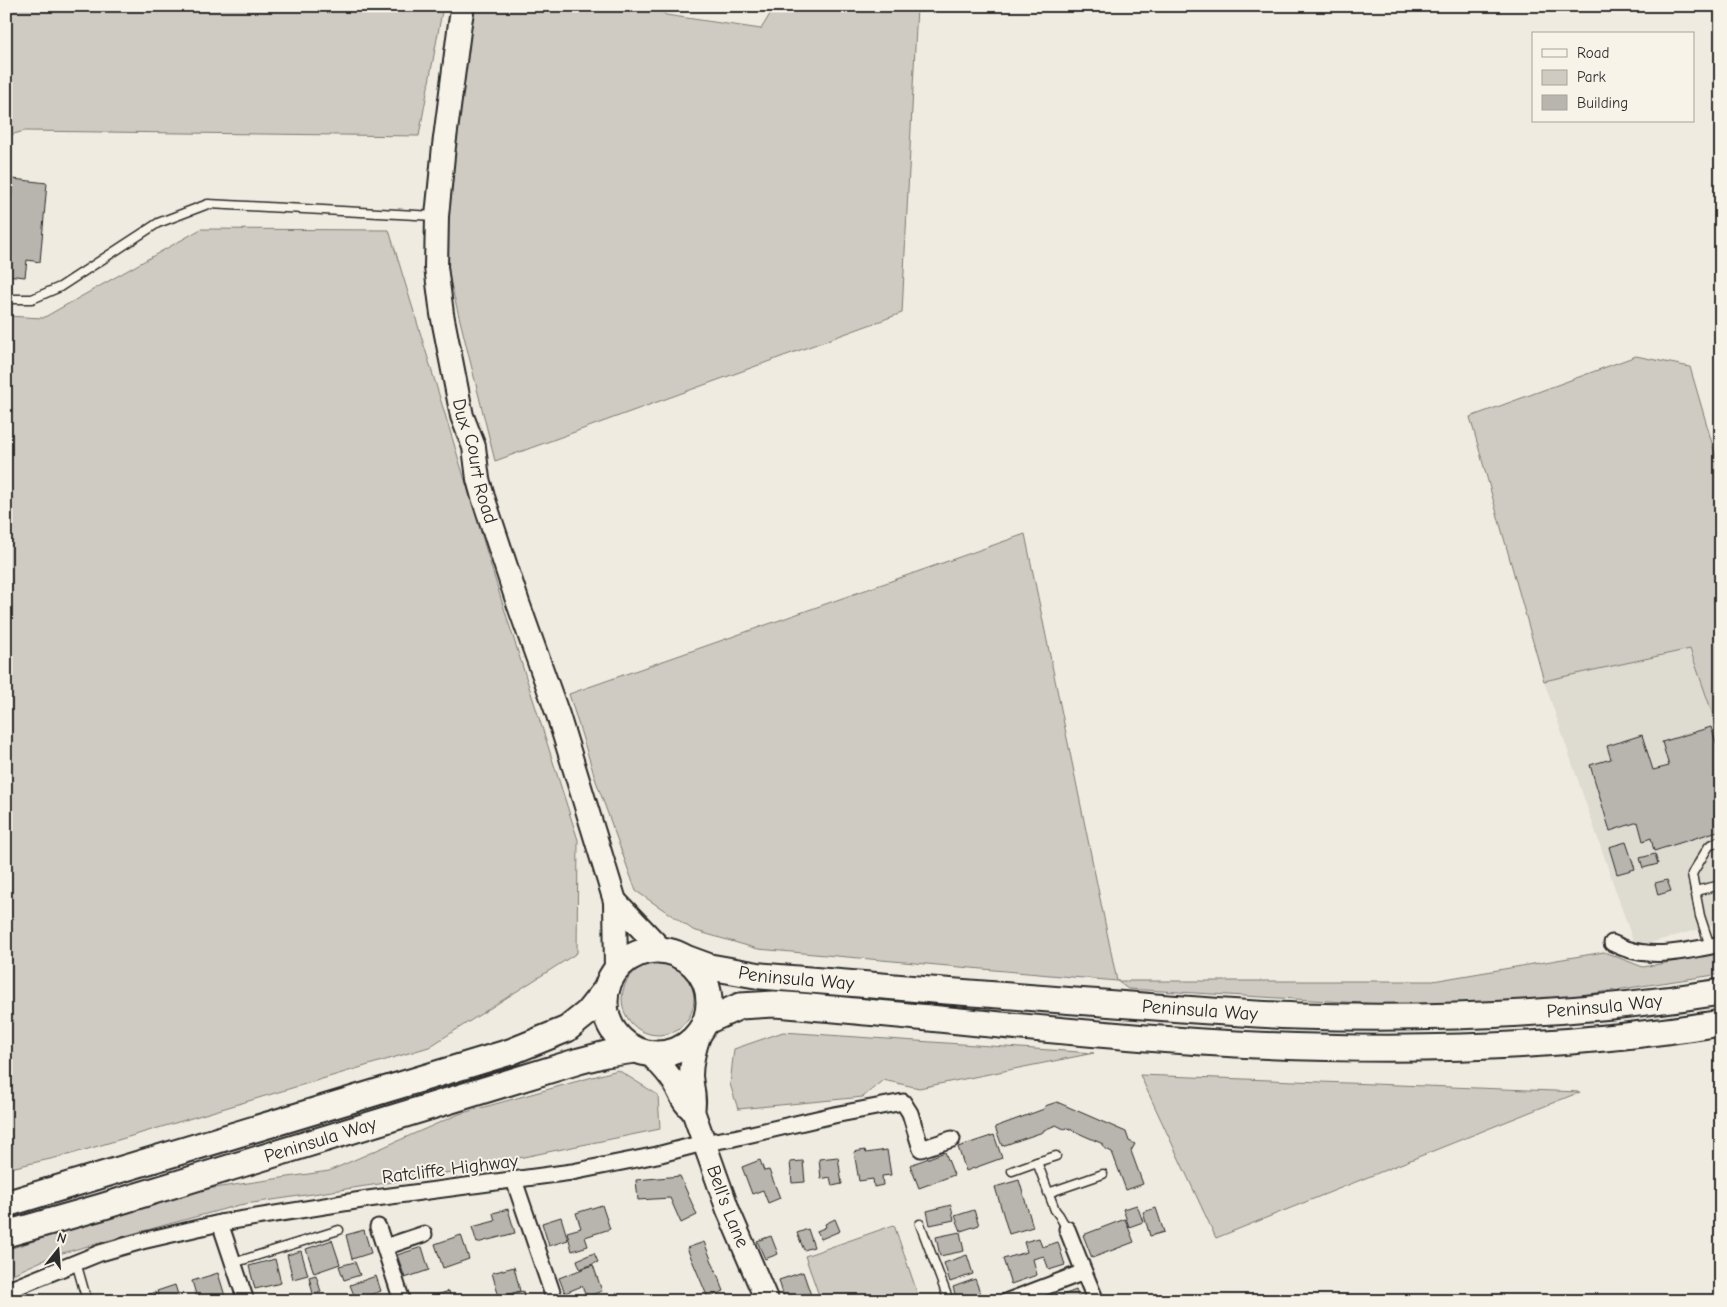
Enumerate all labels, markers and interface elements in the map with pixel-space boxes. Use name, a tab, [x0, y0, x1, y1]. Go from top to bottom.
legend	[1532, 32, 1694, 122]
text: Road	[1577, 44, 1609, 62]
text: Park	[1577, 68, 1606, 86]
text: Building	[1577, 94, 1628, 112]
street label: Dux Court Road	[448, 397, 502, 526]
street label: Peninsula Way	[737, 961, 856, 995]
street label: Peninsula Way	[1546, 989, 1664, 1022]
street label: Peninsula Way	[1141, 995, 1259, 1025]
street label: Peninsula Way	[261, 1112, 379, 1168]
street label: Ratcliffe Highway	[381, 1150, 520, 1188]
street label: Bell's Lane	[702, 1162, 754, 1251]
north arrow	[32, 1224, 82, 1274]
text: N	[55, 1229, 69, 1248]

